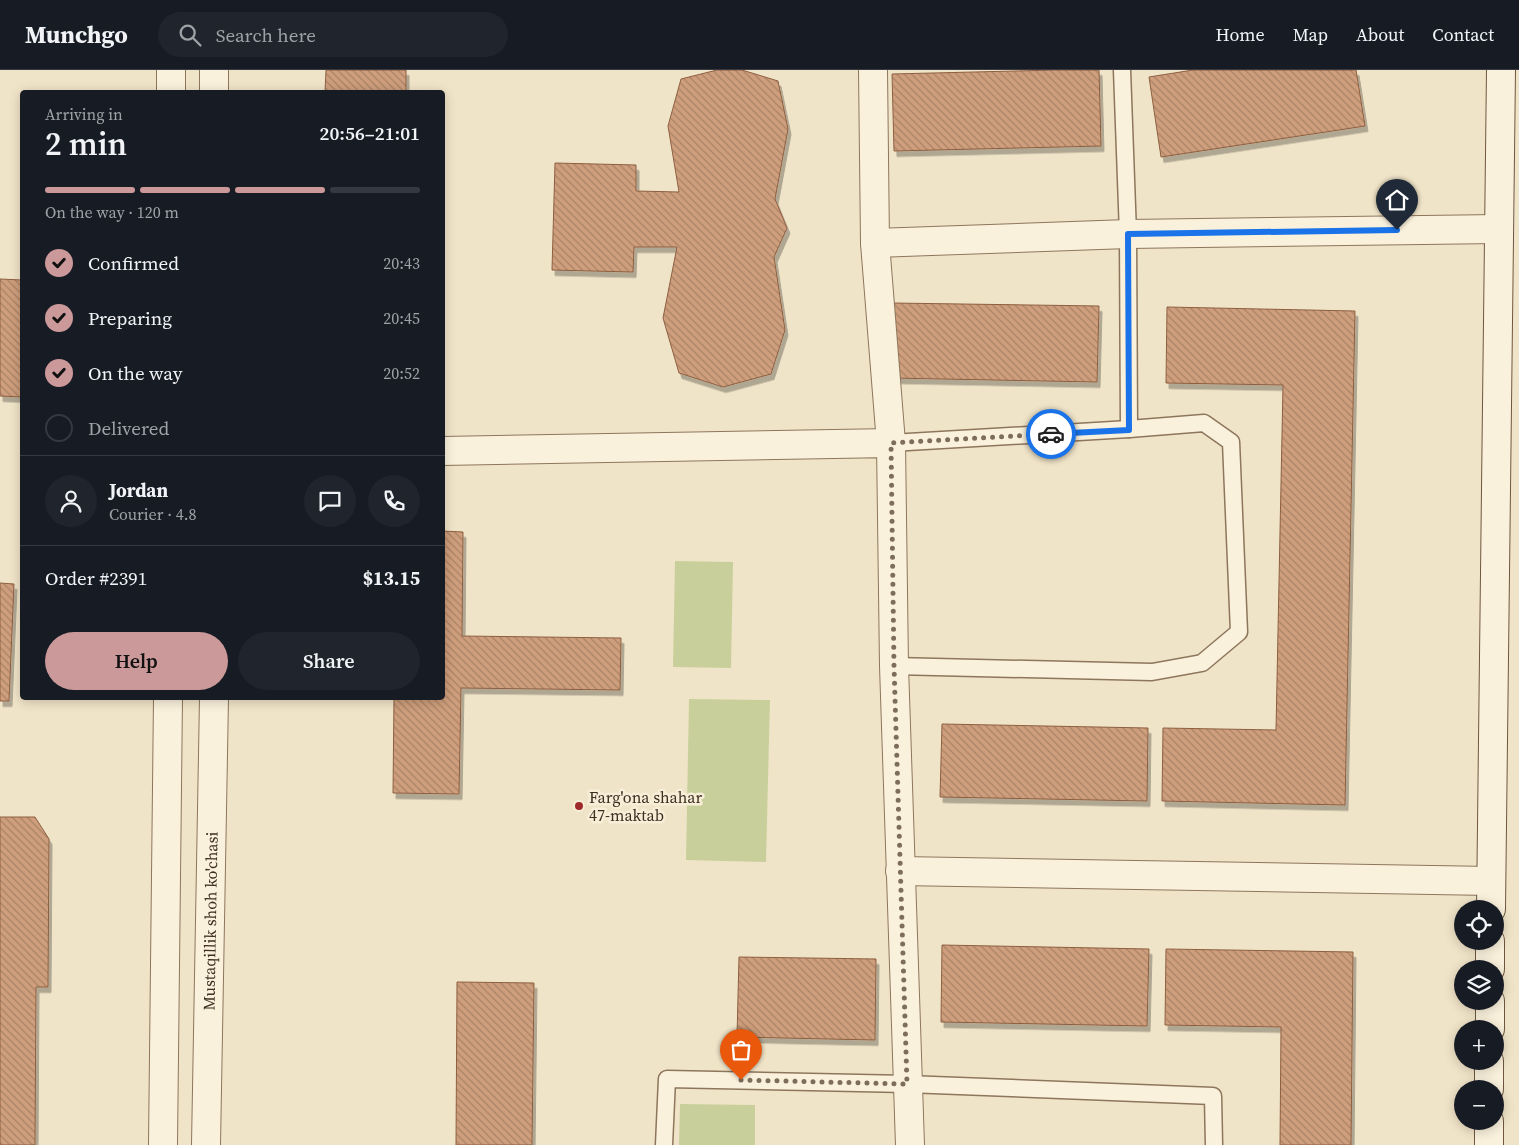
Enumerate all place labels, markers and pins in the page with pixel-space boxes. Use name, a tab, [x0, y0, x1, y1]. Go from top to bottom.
pin	[1376, 179, 1418, 230]
place label: Farg'ona shahar 47-maktab	[589, 786, 702, 826]
marker: Farg'ona shahar 47-maktab	[573, 800, 585, 812]
pin	[720, 1029, 762, 1080]

